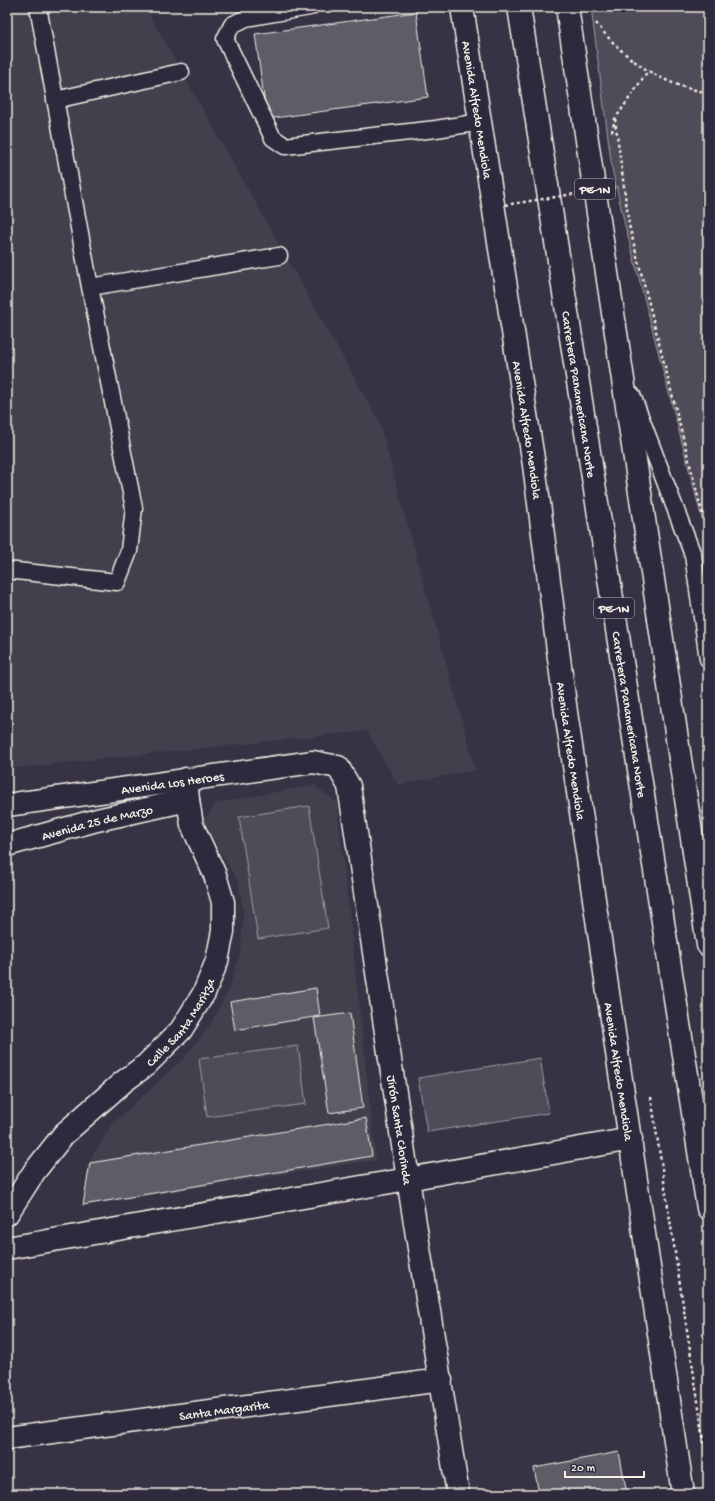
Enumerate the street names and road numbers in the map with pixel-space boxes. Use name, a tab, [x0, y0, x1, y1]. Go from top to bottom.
street label: Avenida Alfredo Mendiola	[457, 40, 494, 181]
road number: PE-1N	[575, 179, 615, 199]
street label: Carretera Panamericana Norte	[557, 310, 598, 479]
street label: Avenida Alfredo Mendiola	[508, 360, 543, 501]
road number: PE-1N	[594, 598, 634, 618]
street label: Carretera Panamericana Norte	[607, 630, 648, 799]
street label: Avenida Alfredo Mendiola	[552, 681, 587, 822]
street label: Avenida Los Heroes	[120, 769, 226, 799]
street label: Avenida 25 de Marzo	[40, 803, 155, 845]
street label: Calle Santa Maritza	[144, 976, 219, 1071]
street label: Avenida Alfredo Mendiola	[600, 1002, 635, 1143]
street label: Jirón Santa Clorinda	[383, 1074, 414, 1187]
street label: Santa Margarita	[179, 1398, 271, 1425]

